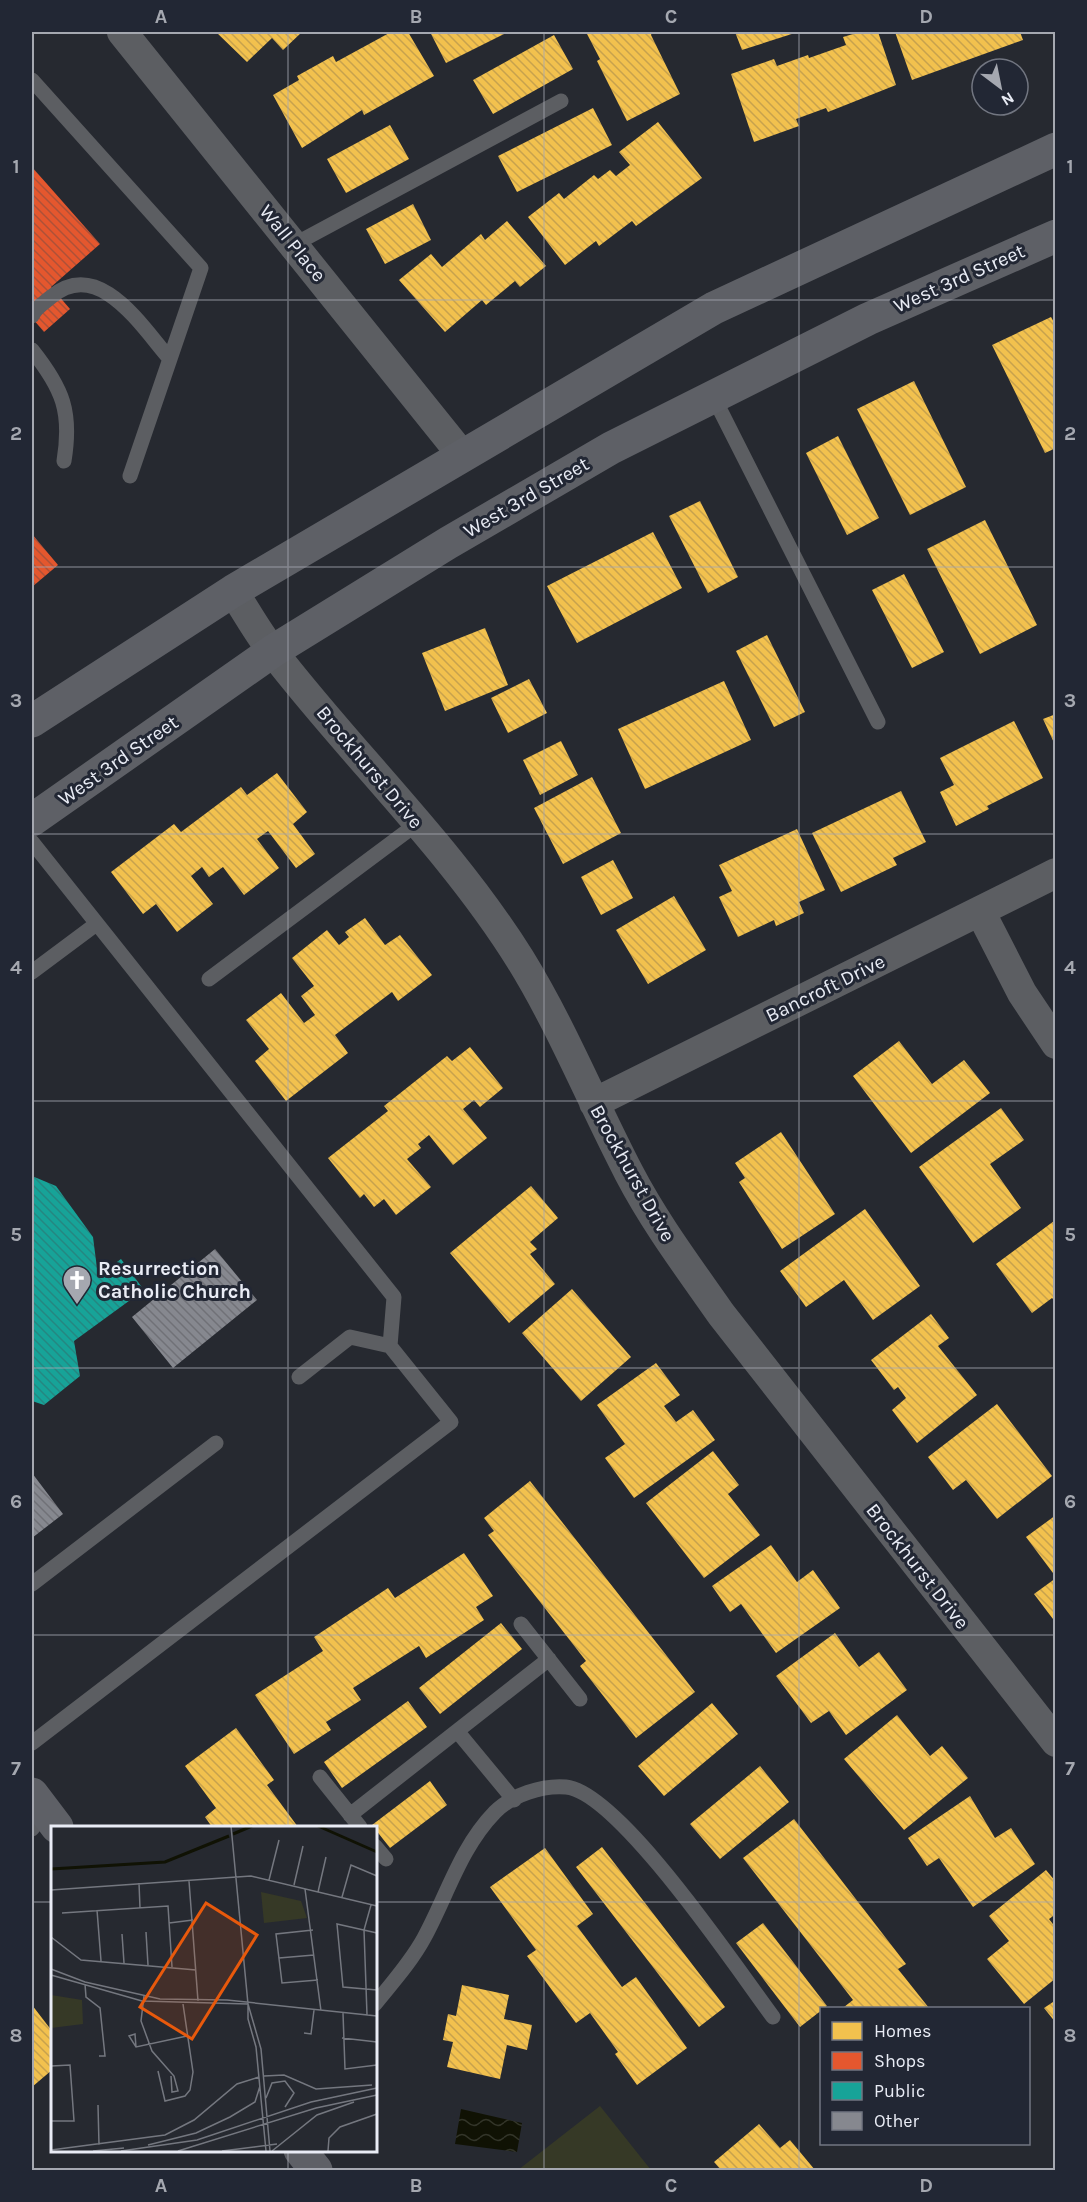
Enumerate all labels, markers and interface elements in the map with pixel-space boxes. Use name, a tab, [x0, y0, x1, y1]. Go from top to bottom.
text: A	[155, 5, 168, 28]
text: B	[410, 5, 422, 28]
text: C	[665, 5, 677, 28]
text: D	[919, 5, 933, 28]
north arrow	[970, 57, 1030, 117]
text: N	[998, 88, 1018, 110]
text: 1	[12, 155, 20, 178]
text: 1	[1066, 155, 1074, 178]
street label: Wall Place	[255, 200, 331, 286]
street label: West 3rd Street	[890, 239, 1029, 318]
text: 2	[10, 422, 22, 445]
text: 2	[1064, 422, 1076, 445]
street label: West 3rd Street	[460, 452, 593, 543]
text: 3	[10, 689, 22, 712]
text: 3	[1064, 689, 1076, 712]
street label: Brockhurst Drive	[312, 701, 428, 833]
street label: West 3rd Street	[54, 710, 183, 810]
street label: Bancroft Drive	[762, 950, 889, 1027]
text: 4	[10, 956, 22, 979]
text: 4	[1064, 956, 1076, 979]
street label: Brockhurst Drive	[585, 1101, 680, 1246]
text: 5	[10, 1223, 22, 1246]
text: 5	[1064, 1223, 1076, 1246]
place label: Resurrection Catholic Church	[98, 1257, 251, 1303]
church icon: Resurrection Catholic Church	[61, 1264, 93, 1306]
text: 6	[10, 1490, 22, 1513]
text: 6	[1064, 1490, 1076, 1513]
street label: Brockhurst Drive	[861, 1499, 974, 1634]
text: 7	[11, 1757, 21, 1780]
text: 7	[1065, 1757, 1075, 1780]
inset map	[51, 1826, 376, 2151]
legend	[820, 2007, 1030, 2145]
text: Homes	[874, 2020, 931, 2042]
text: 8	[10, 2024, 22, 2047]
text: 8	[1064, 2024, 1076, 2047]
text: Shops	[874, 2050, 926, 2072]
text: Public	[874, 2080, 925, 2102]
text: Other	[874, 2110, 919, 2132]
text: A	[155, 2174, 168, 2197]
text: B	[410, 2174, 422, 2197]
text: C	[665, 2174, 677, 2197]
text: D	[919, 2174, 933, 2197]

